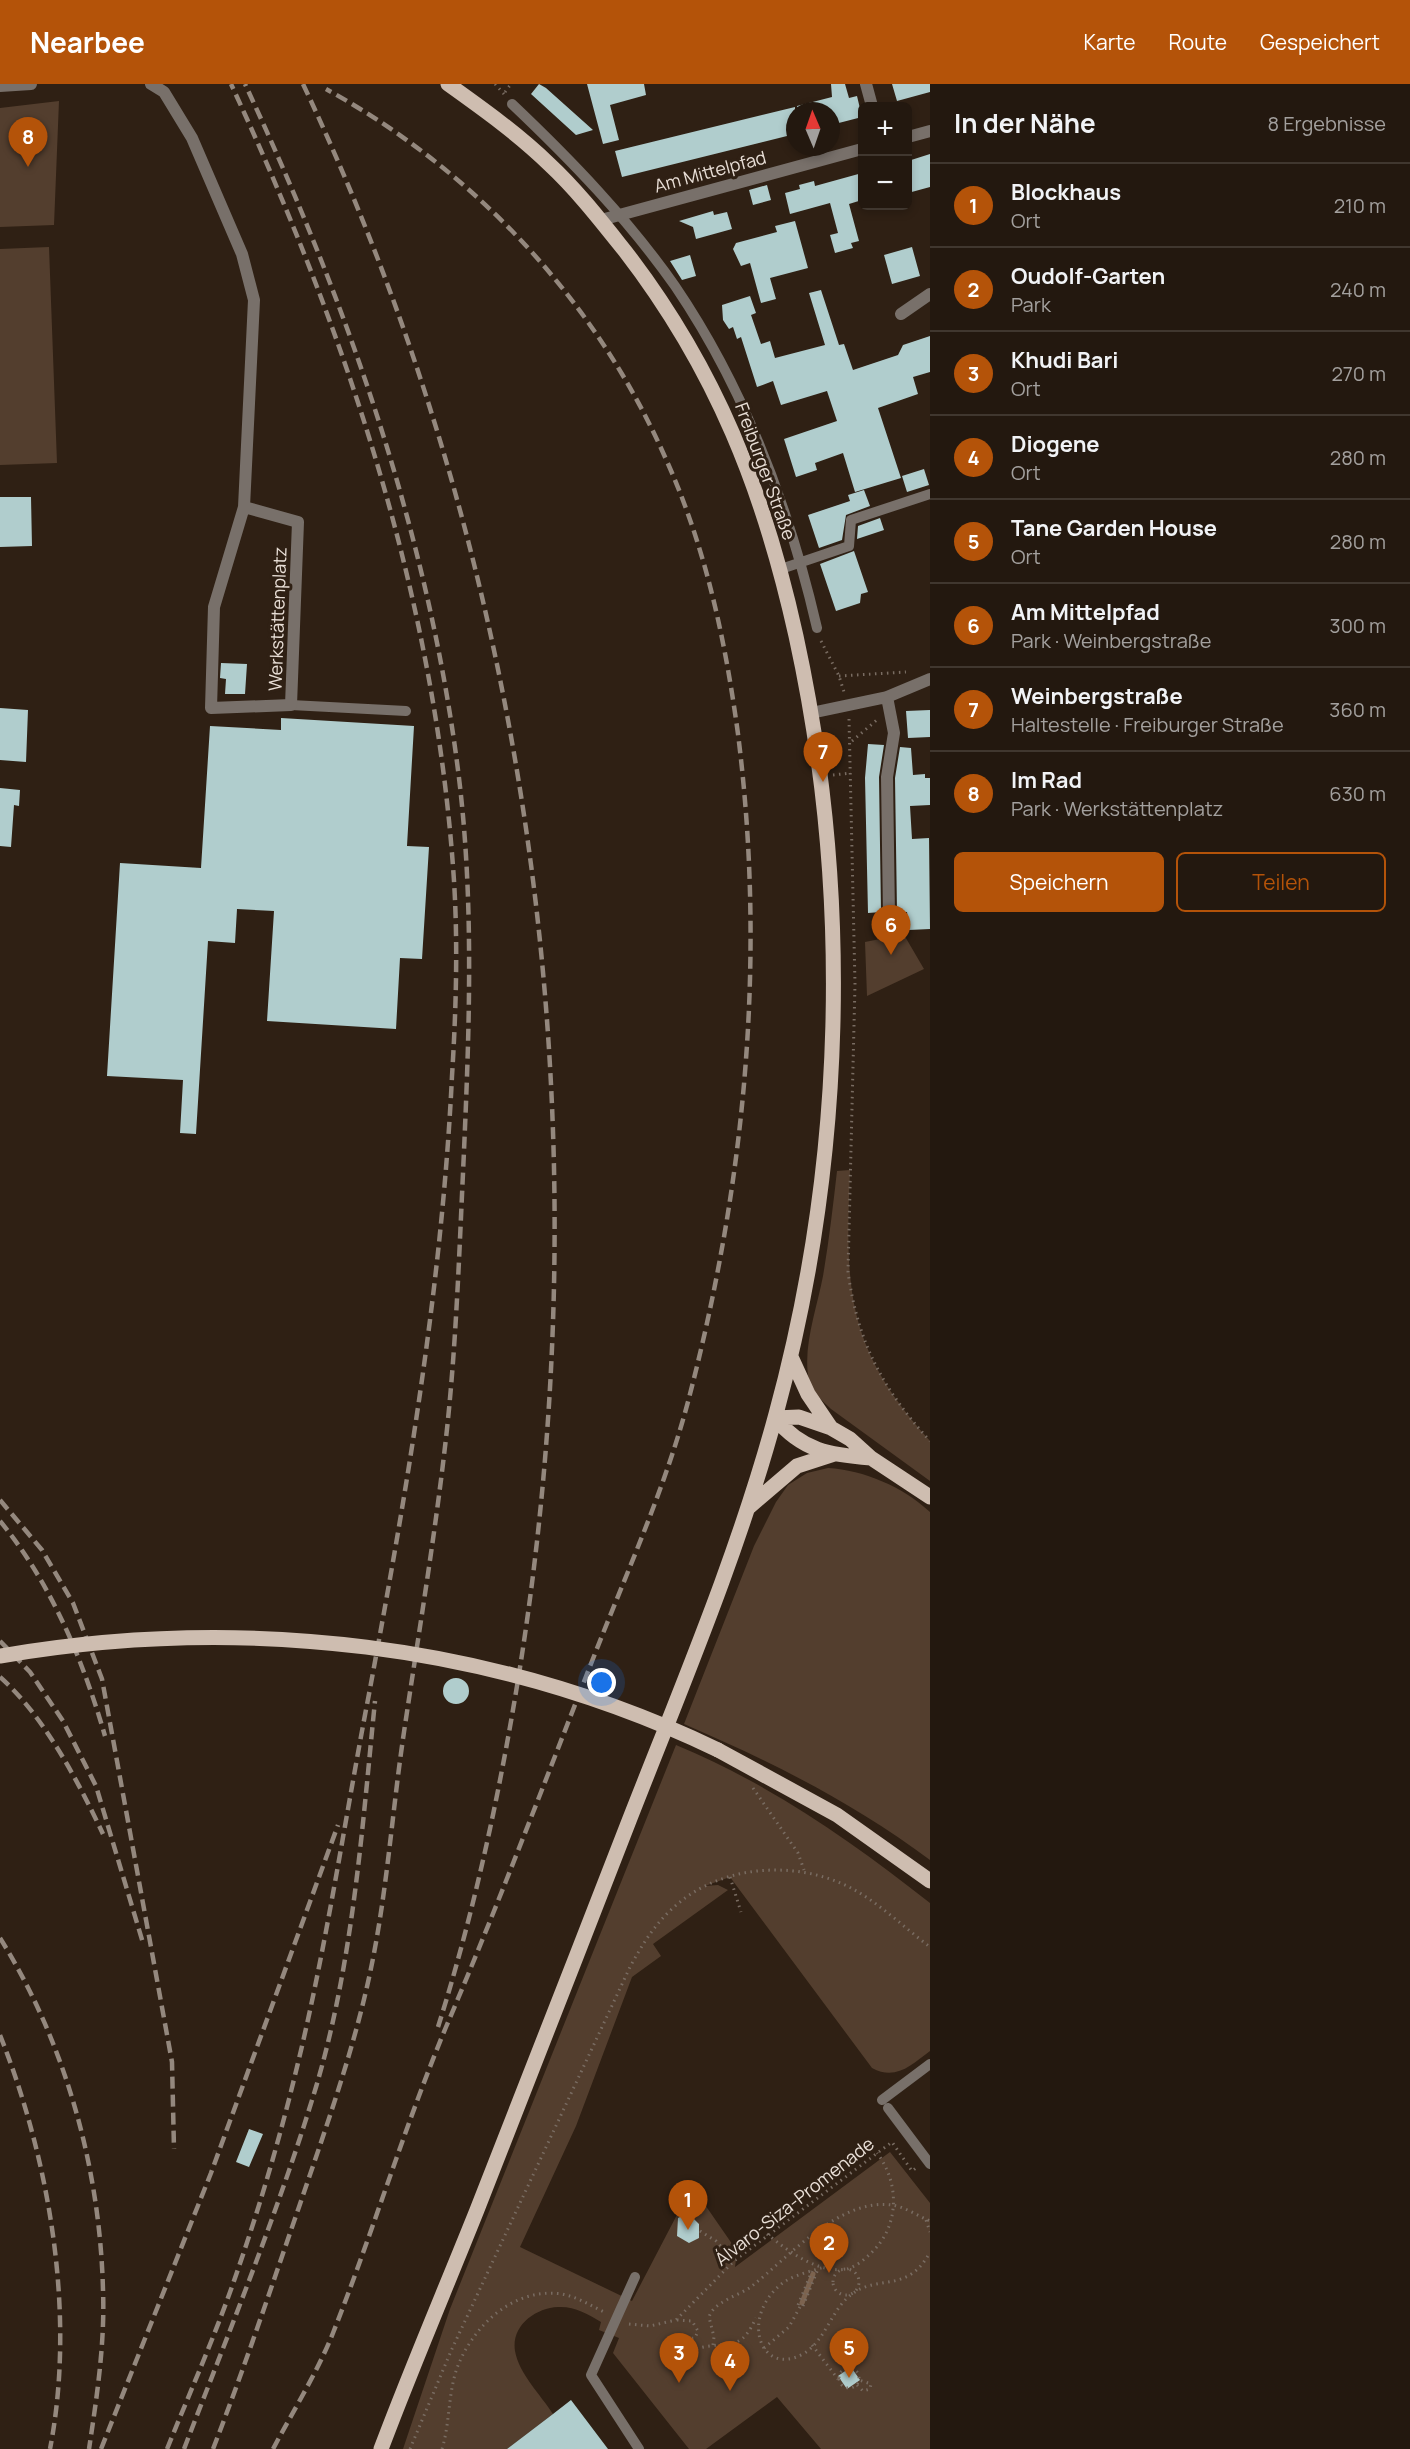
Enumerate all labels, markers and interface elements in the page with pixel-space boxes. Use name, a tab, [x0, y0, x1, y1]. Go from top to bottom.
text: Nearbee	[30, 23, 145, 61]
text: Karte	[1084, 28, 1136, 56]
text: Route	[1169, 28, 1227, 56]
text: Gespeichert	[1260, 28, 1380, 56]
north arrow	[786, 102, 840, 156]
map controls	[858, 102, 912, 210]
button: +	[858, 102, 912, 156]
text: In der Nähe	[954, 105, 1096, 141]
text: 8 Ergebnisse	[1268, 110, 1386, 137]
pin: 8	[9, 118, 48, 167]
street label: Am Mittelpfad	[651, 145, 769, 197]
button: −	[858, 156, 912, 210]
text: Blockhaus	[1011, 177, 1121, 207]
text: 1	[969, 192, 978, 219]
text: 210 m	[1334, 192, 1386, 219]
text: Ort	[1011, 207, 1041, 234]
text: Oudolf-Garten	[1011, 261, 1165, 291]
text: 2	[968, 276, 979, 303]
text: 240 m	[1330, 276, 1386, 303]
text: Park	[1011, 291, 1051, 318]
text: Khudi Bari	[1011, 345, 1118, 375]
text: 3	[968, 360, 979, 387]
text: 270 m	[1331, 360, 1386, 387]
text: Ort	[1011, 375, 1041, 402]
street label: Freiburger Straße	[730, 399, 802, 543]
text: Diogene	[1011, 429, 1099, 459]
text: 4	[967, 444, 980, 471]
text: 280 m	[1330, 444, 1386, 471]
text: Ort	[1011, 459, 1041, 486]
text: Tane Garden House	[1011, 513, 1217, 543]
text: 5	[968, 528, 979, 555]
text: 280 m	[1330, 528, 1386, 555]
text: Ort	[1011, 543, 1041, 570]
street label: Werkstättenplatz	[262, 547, 292, 691]
text: Am Mittelpfad	[1011, 597, 1160, 627]
text: 6	[967, 612, 980, 639]
text: 300 m	[1330, 612, 1386, 639]
text: Park · Weinbergstraße	[1011, 627, 1211, 654]
text: Weinbergstraße	[1011, 681, 1183, 711]
text: 7	[968, 696, 979, 723]
text: 360 m	[1329, 696, 1386, 723]
text: Haltestelle · Freiburger Straße	[1011, 711, 1284, 738]
pin: 7	[804, 732, 842, 782]
text: Im Rad	[1011, 765, 1082, 795]
text: 8	[967, 780, 980, 807]
text: 630 m	[1329, 780, 1386, 807]
text: Park · Werkstättenplatz	[1011, 795, 1223, 822]
button: Speichern	[954, 852, 1164, 912]
button: Teilen	[1176, 852, 1386, 912]
pin: 6	[872, 906, 910, 955]
your location	[587, 1668, 616, 1697]
street label: Álvaro-Siza-Promenade	[709, 2131, 879, 2271]
pin: 1	[668, 2180, 708, 2230]
pin: 2	[810, 2224, 848, 2273]
pin: 5	[830, 2328, 868, 2378]
pin: 3	[660, 2334, 698, 2383]
pin: 4	[710, 2342, 750, 2391]

